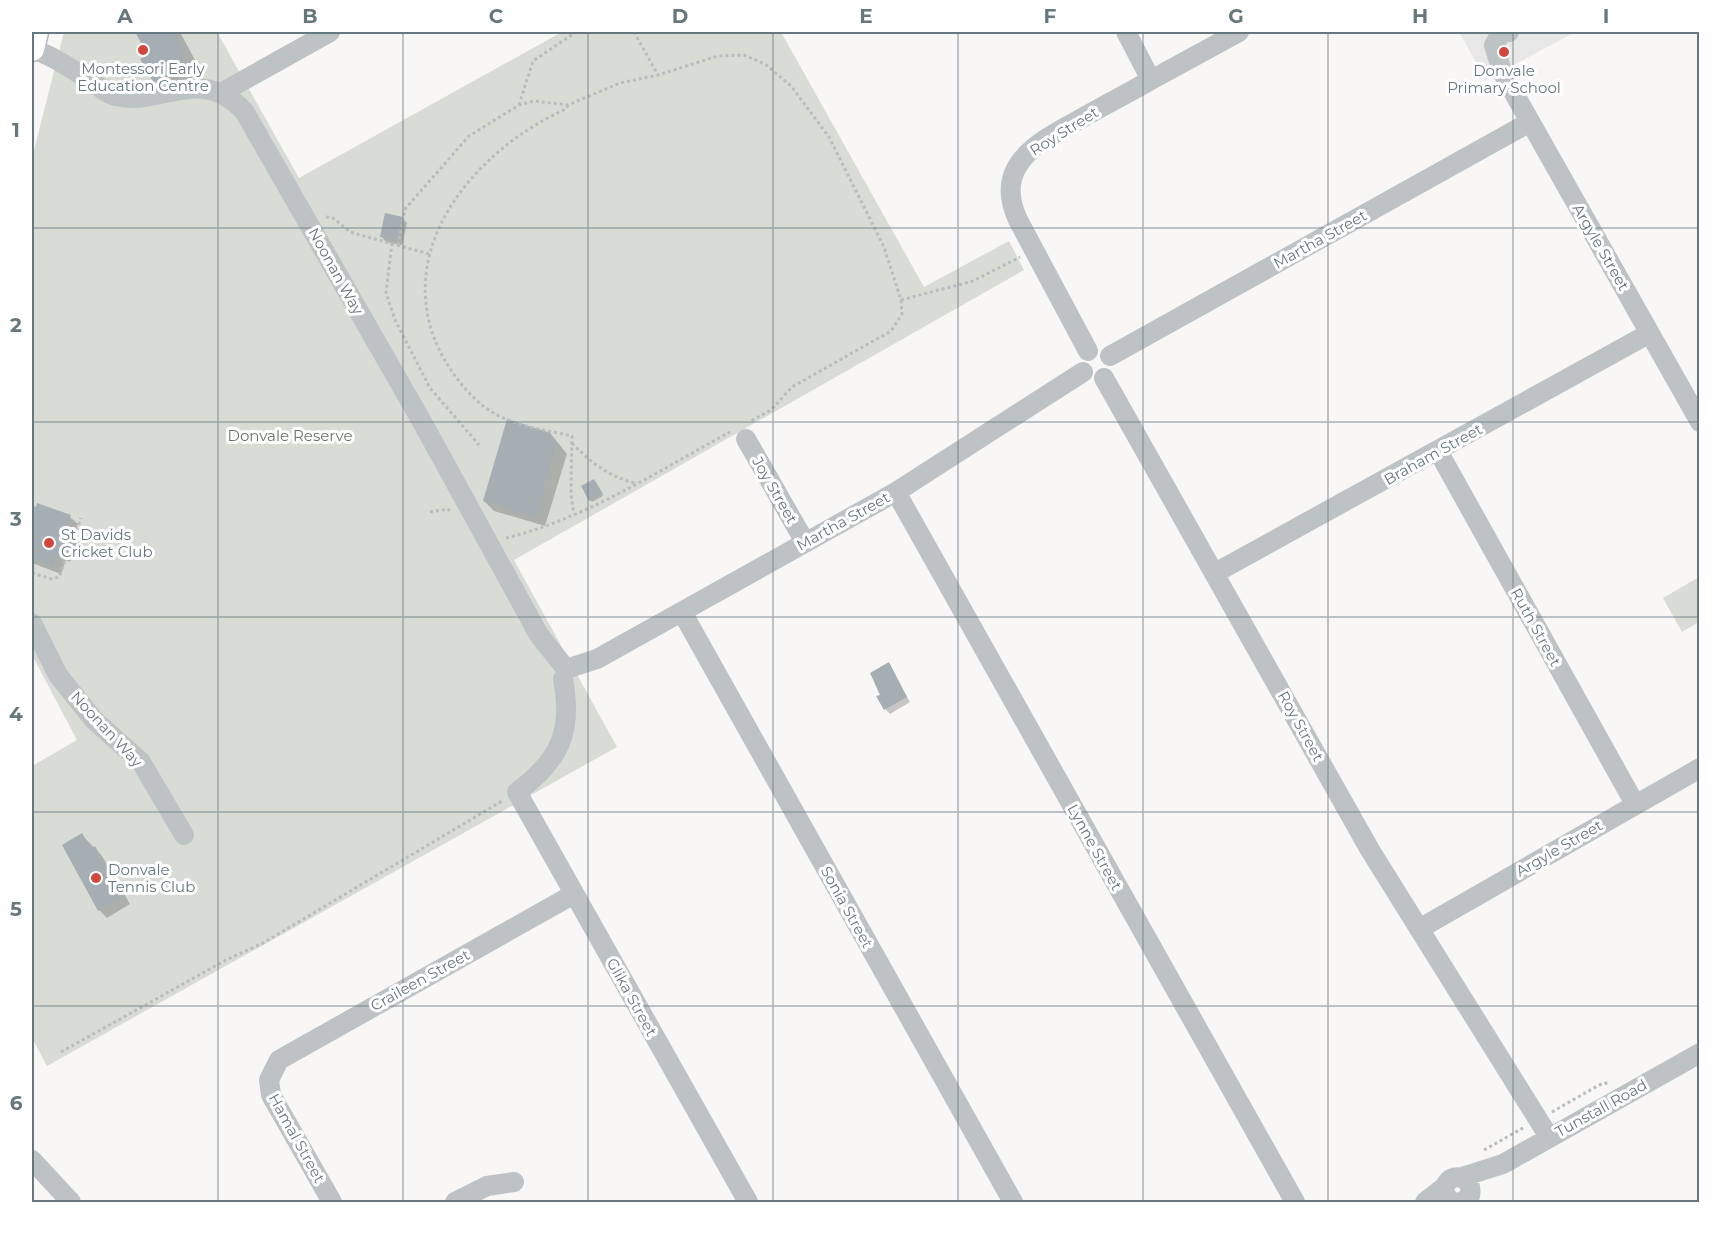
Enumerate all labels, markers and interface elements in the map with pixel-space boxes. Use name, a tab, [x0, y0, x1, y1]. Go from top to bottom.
text: A	[116, 4, 133, 28]
text: B	[302, 4, 318, 28]
text: C	[489, 4, 504, 28]
text: D	[672, 4, 688, 28]
text: E	[859, 4, 873, 28]
text: F	[1044, 4, 1057, 28]
text: G	[1228, 4, 1244, 28]
text: H	[1412, 4, 1428, 28]
text: I	[1603, 4, 1609, 28]
marker: Montessori Early Education Centre	[136, 43, 150, 57]
marker: Donvale Primary School	[1497, 45, 1511, 59]
place label: Montessori Early Education Centre	[77, 59, 209, 95]
place label: Donvale Primary School	[1447, 61, 1561, 97]
street label: Roy Street	[1026, 102, 1102, 160]
text: 1	[12, 118, 20, 142]
street label: Argyle Street	[1568, 200, 1634, 294]
street label: Martha Street	[1270, 206, 1370, 272]
street label: Noonan Way	[304, 224, 368, 319]
text: 2	[10, 313, 22, 337]
street label: Braham Street	[1380, 419, 1486, 489]
park label: Donvale Reserve	[228, 426, 353, 445]
street label: Joy Street	[748, 452, 802, 527]
street label: Martha Street	[793, 488, 893, 554]
text: 3	[9, 507, 22, 531]
place label: St Davids Cricket Club	[61, 525, 153, 561]
marker: St Davids Cricket Club	[42, 536, 56, 550]
street label: Ruth Street	[1507, 585, 1565, 669]
street label: Noonan Way	[67, 687, 147, 771]
street label: Roy Street	[1274, 688, 1328, 764]
text: 4	[9, 702, 23, 726]
street label: Lynne Street	[1064, 801, 1126, 893]
street label: Argyle Street	[1512, 815, 1606, 881]
place label: Donvale Tennis Club	[108, 860, 195, 896]
street label: Sonia Street	[817, 863, 877, 951]
marker: Donvale Tennis Club	[89, 871, 103, 885]
text: 5	[10, 897, 22, 921]
street label: Craileen Street	[367, 945, 473, 1015]
street label: Glika Street	[603, 955, 661, 1039]
street label: Tunstall Road	[1552, 1075, 1650, 1141]
street label: Hamal Street	[265, 1090, 329, 1186]
text: 6	[10, 1091, 23, 1115]

